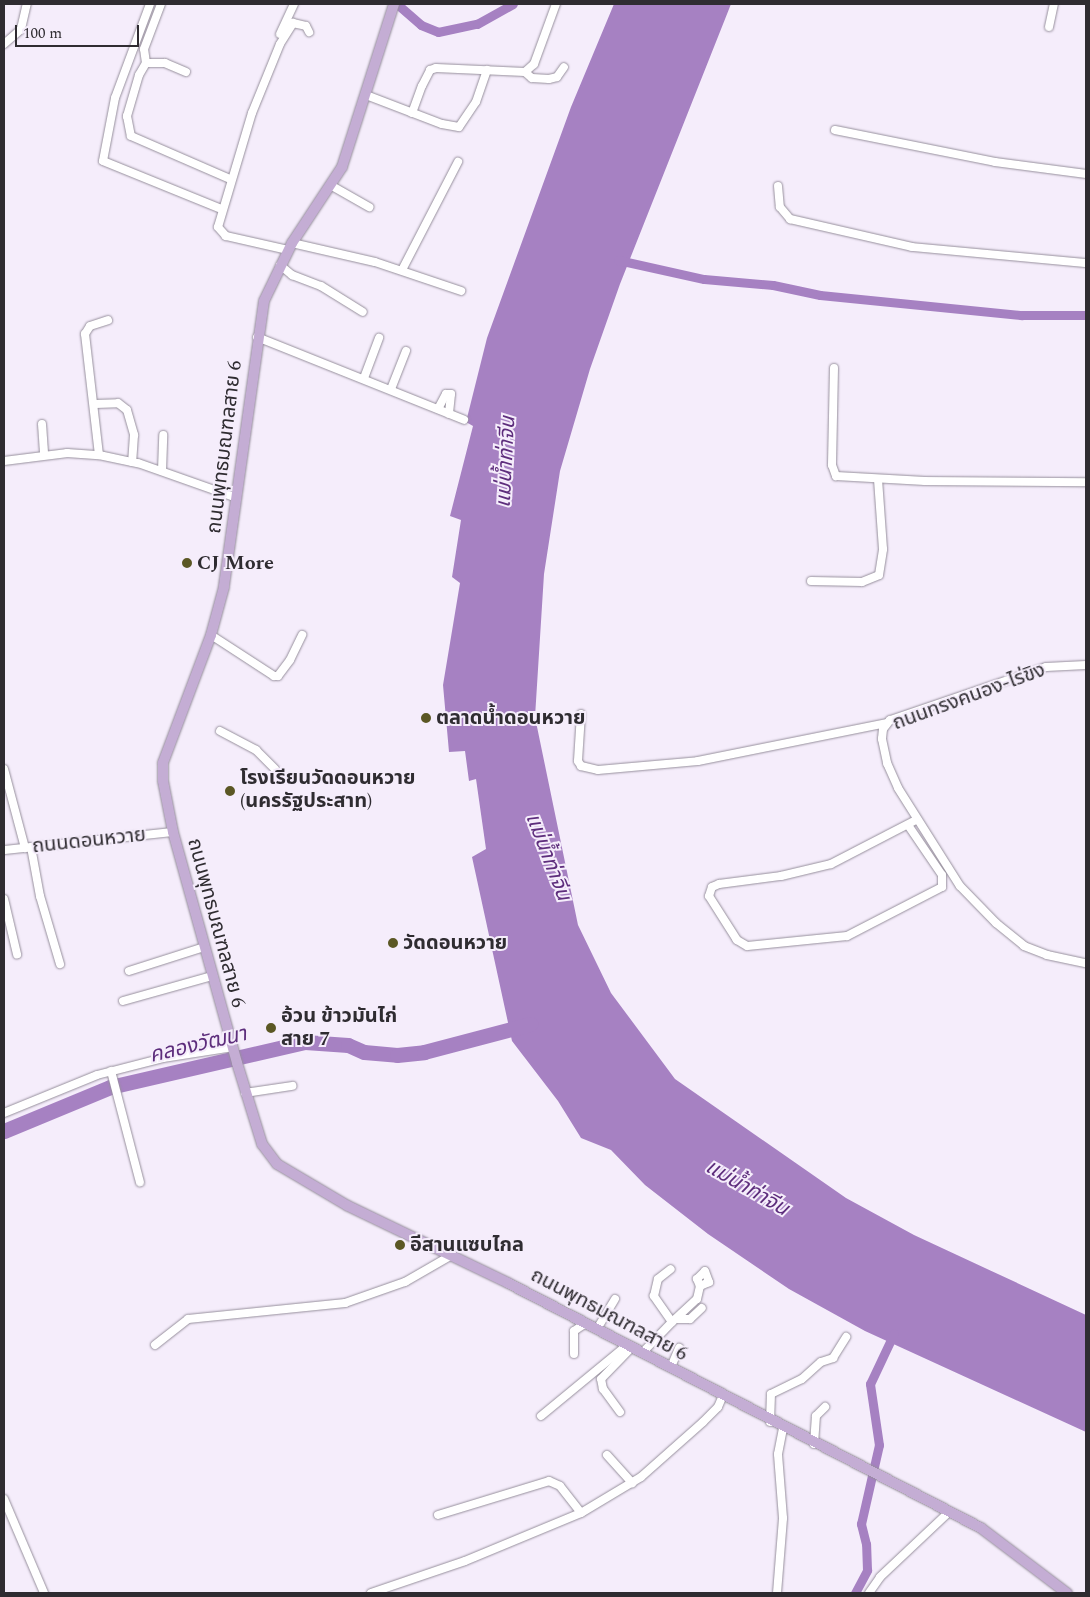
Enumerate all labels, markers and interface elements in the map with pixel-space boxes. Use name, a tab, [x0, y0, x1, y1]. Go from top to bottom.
scale bar	[18, 15, 141, 47]
text: 100 m	[23, 22, 62, 45]
street label: ถนนพุทธมณฑลสาย 6	[202, 359, 248, 535]
water label: แม่น้ำท่าจีน	[491, 416, 521, 508]
place label: CJ More	[197, 551, 274, 575]
marker: CJ More	[181, 557, 193, 569]
street label: ถนนทรงคนอง-ไร่ขิง	[889, 658, 1049, 736]
place label: ตลาดน้ำดอนหวาย	[436, 706, 585, 730]
marker: ตลาดน้ำดอนหวาย	[420, 712, 432, 724]
place label: โรงเรียนวัดดอนหวาย (นครรัฐประสาท)	[240, 767, 415, 814]
marker: โรงเรียนวัดดอนหวาย (นครรัฐประสาท)	[224, 785, 236, 797]
water label: แม่น้ำท่าจีน	[520, 810, 576, 904]
street label: ถนนดอนหวาย	[31, 823, 147, 859]
street label: ถนนพุทธมณฑลสาย 6	[182, 836, 250, 1010]
place label: วัดดอนหวาย	[403, 931, 507, 955]
marker: วัดดอนหวาย	[387, 937, 399, 949]
place label: อ้วน ข้าวมันไก่ สาย 7	[281, 1004, 397, 1051]
water label: คลองวัฒนา	[147, 1022, 249, 1068]
marker: อ้วน ข้าวมันไก่ สาย 7	[265, 1022, 277, 1034]
water label: แม่น้ำท่าจีน	[701, 1154, 793, 1222]
place label: อีสานแซบไกล	[410, 1233, 524, 1257]
marker: อีสานแซบไกล	[394, 1239, 406, 1251]
street label: ถนนพุทธมณฑลสาย 6	[526, 1263, 692, 1367]

